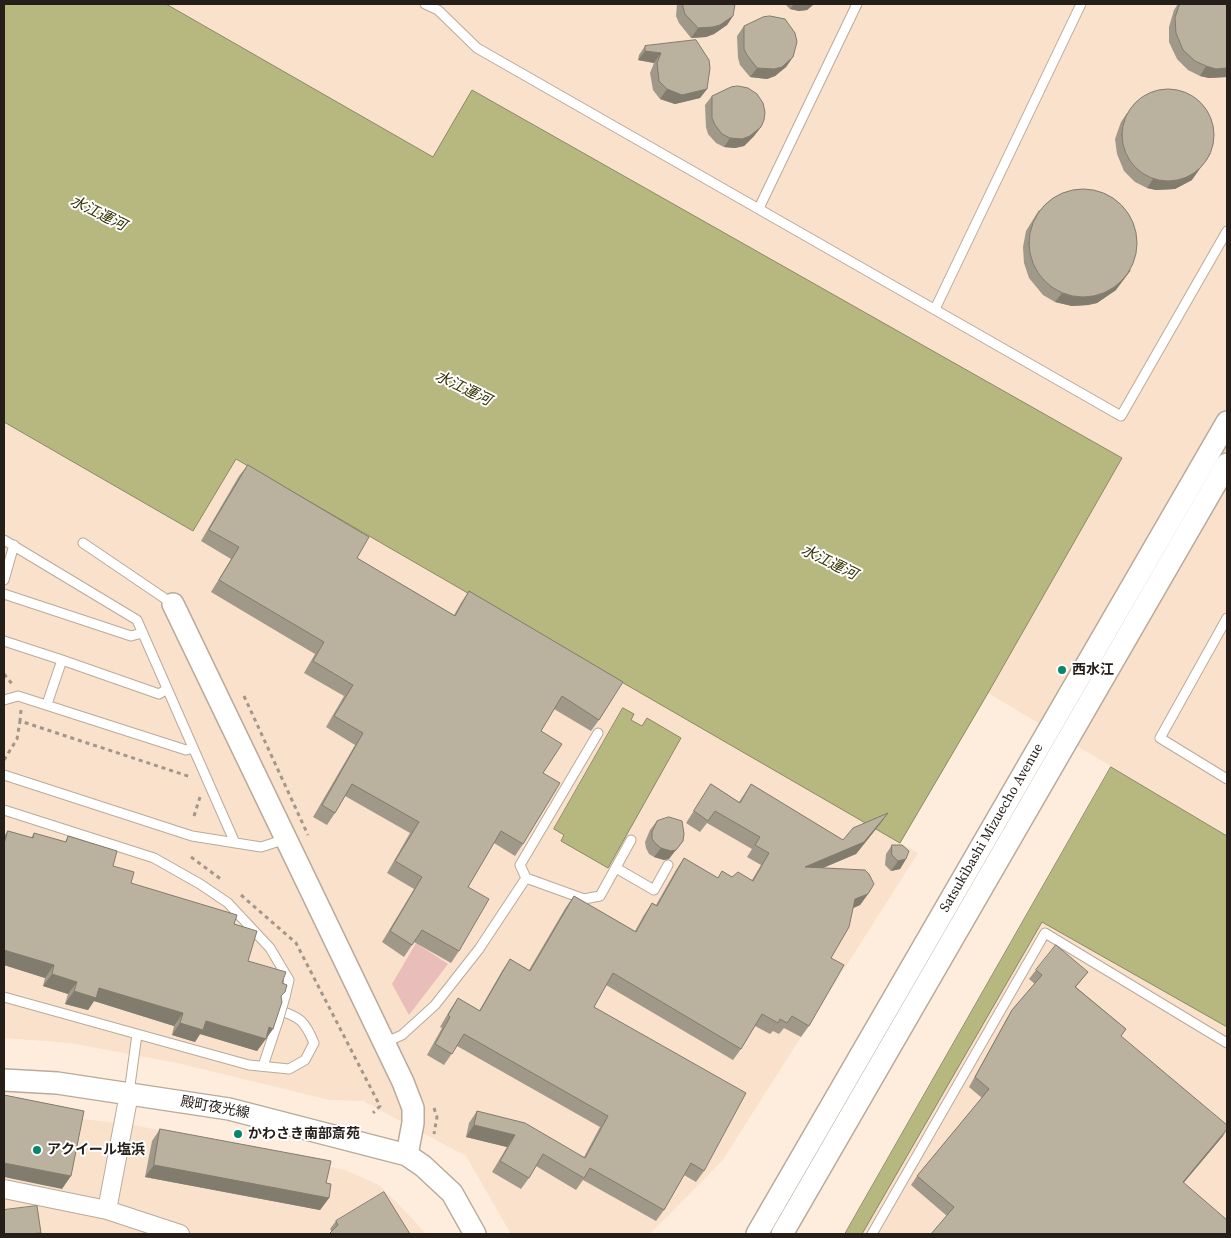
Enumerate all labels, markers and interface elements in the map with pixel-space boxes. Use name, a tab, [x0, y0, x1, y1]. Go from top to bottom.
water label: 水江運河	[67, 193, 129, 235]
water label: 水江運河	[432, 368, 494, 410]
water label: 水江運河	[798, 542, 860, 584]
place label: 西水江	[1072, 662, 1114, 678]
marker: 西水江	[1056, 664, 1068, 676]
street label: Satsukibashi Mizuecho Avenue	[937, 741, 1047, 915]
street label: 殿町夜光線	[179, 1094, 251, 1122]
place label: かわさき南部斎苑	[248, 1126, 360, 1142]
marker: かわさき南部斎苑	[232, 1128, 244, 1140]
place label: アクイール塩浜	[47, 1142, 145, 1158]
marker: アクイール塩浜	[31, 1144, 43, 1156]

